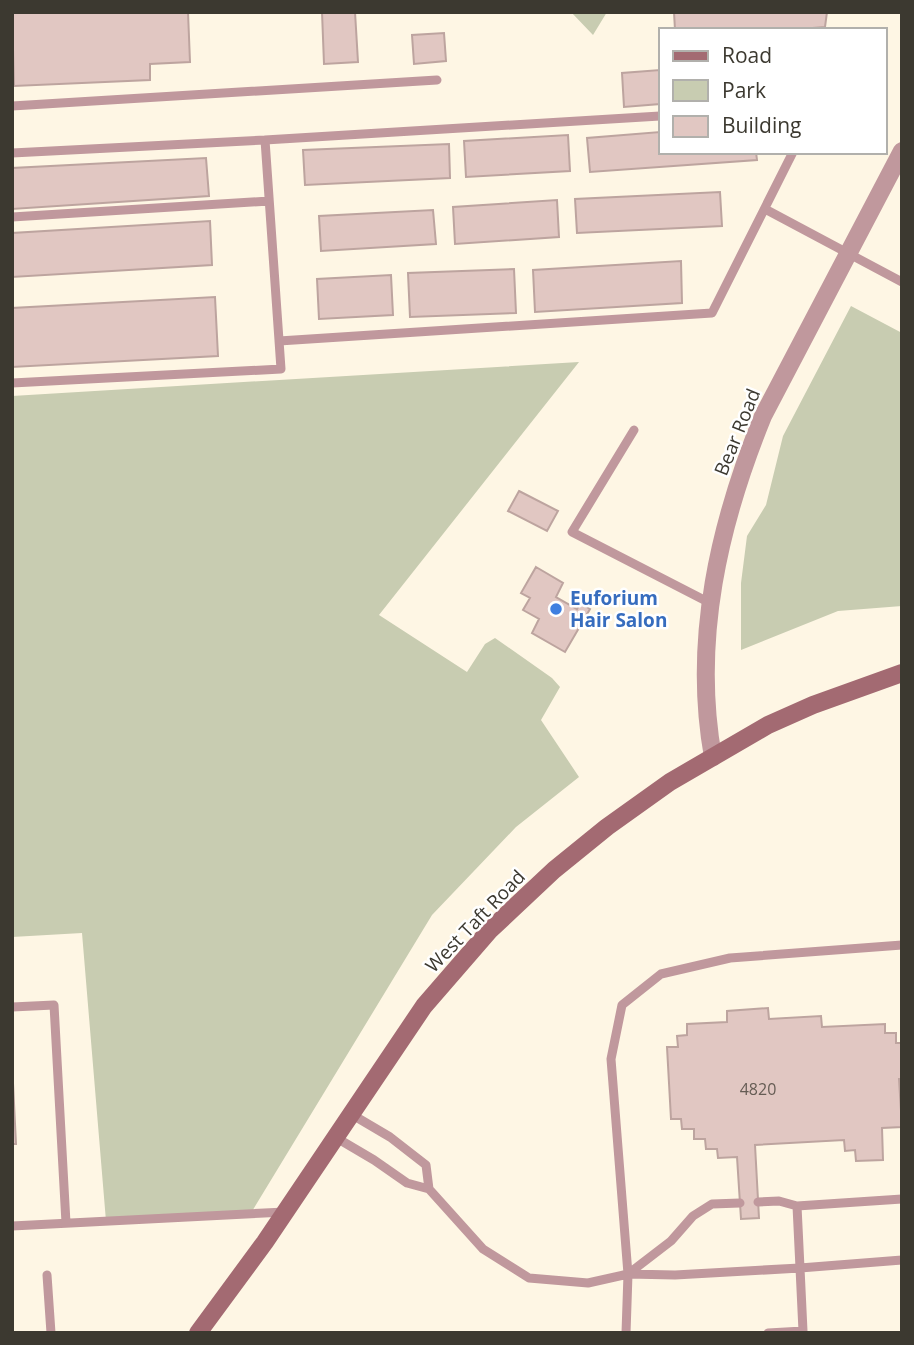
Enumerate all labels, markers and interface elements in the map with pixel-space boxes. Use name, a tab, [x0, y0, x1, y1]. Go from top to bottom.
legend	[659, 28, 886, 154]
text: Road	[722, 41, 772, 69]
text: Park	[722, 76, 766, 104]
text: Building	[722, 111, 801, 139]
street label: Bear Road	[708, 385, 766, 479]
place label: Euforium Hair Salon	[570, 585, 667, 633]
marker: Euforium Hair Salon	[548, 601, 564, 617]
street label: West Taft Road	[419, 864, 531, 978]
house number: 4820	[740, 1078, 776, 1100]

